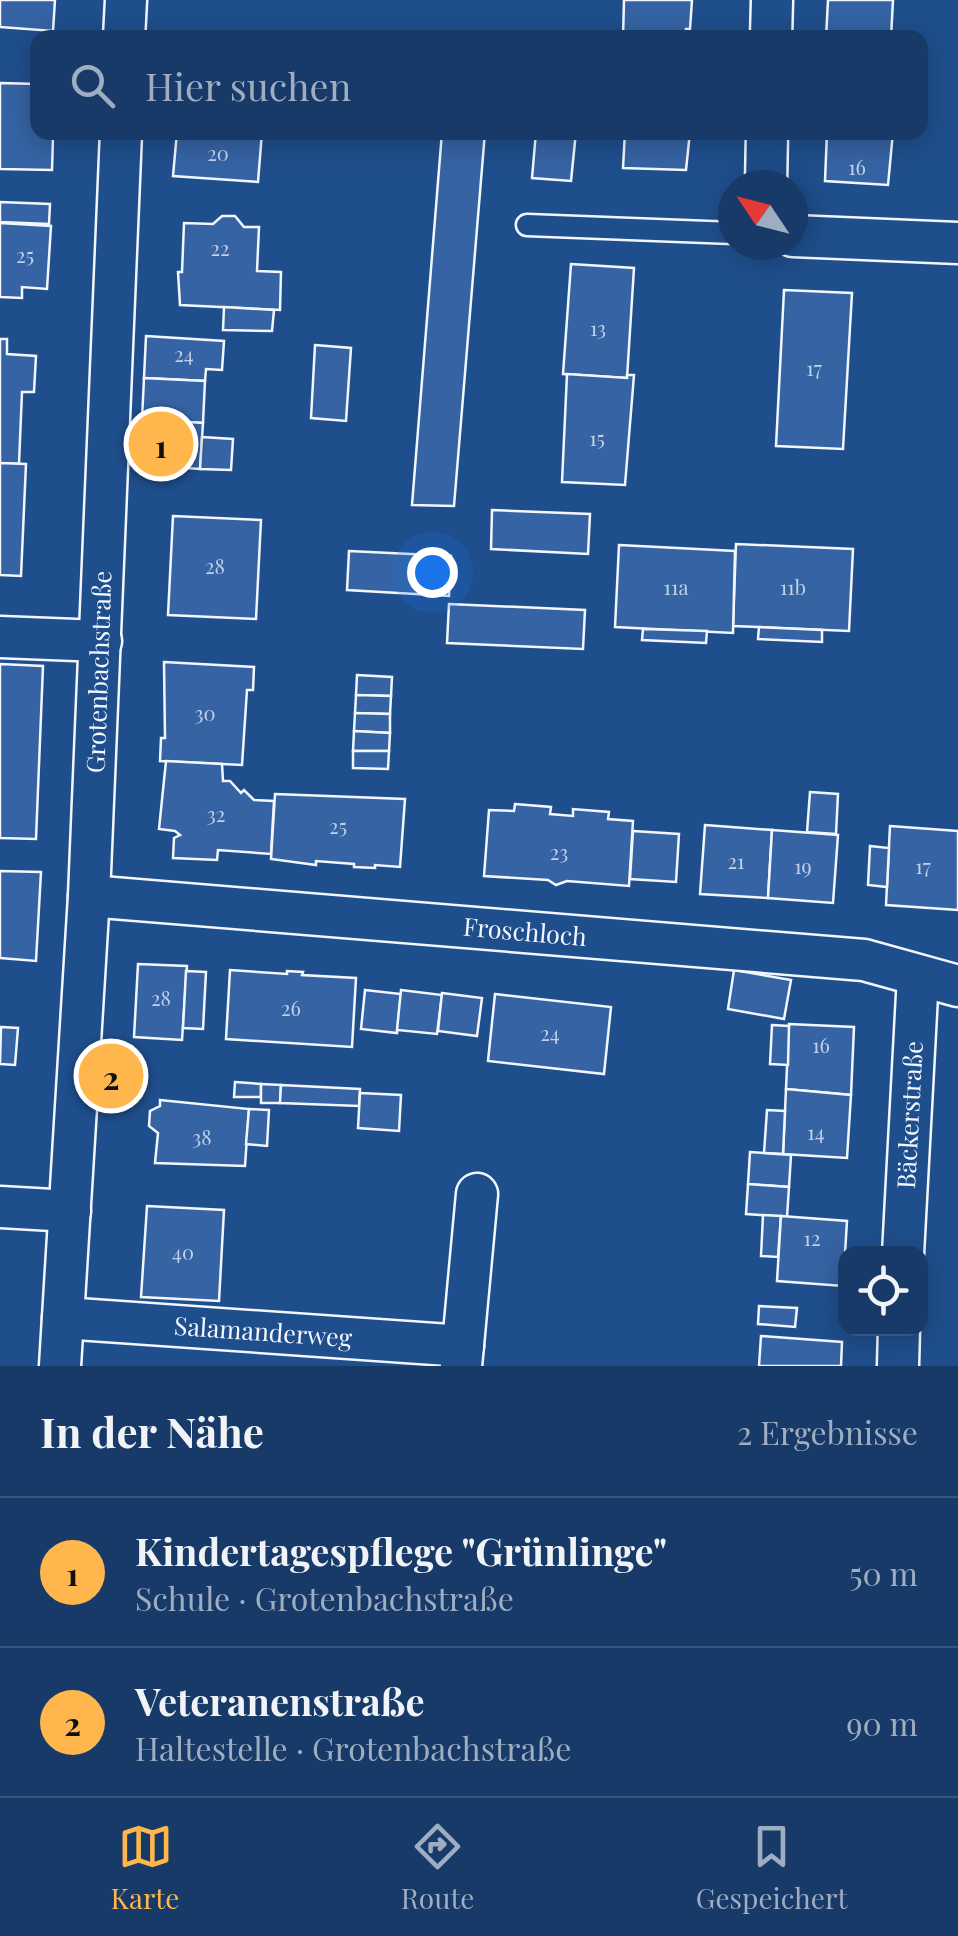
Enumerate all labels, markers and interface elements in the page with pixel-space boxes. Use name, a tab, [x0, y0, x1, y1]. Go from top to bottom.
search box	[30, 30, 928, 140]
icon: search	[65, 58, 120, 113]
text: Hier suchen	[145, 60, 352, 111]
house number: 20	[207, 139, 229, 166]
house number: 16	[848, 153, 866, 180]
north arrow	[718, 170, 808, 260]
house number: 22	[210, 234, 230, 261]
house number: 25	[16, 241, 34, 268]
house number: 13	[590, 314, 606, 341]
house number: 24	[174, 340, 194, 367]
house number: 17	[806, 354, 822, 381]
pin: 1	[128, 406, 194, 482]
house number: 15	[589, 424, 605, 451]
your location	[407, 547, 458, 598]
house number: 28	[205, 552, 225, 579]
street label: Grotenbachstraße	[77, 570, 118, 774]
house number: 11a	[664, 573, 688, 600]
house number: 11b	[780, 573, 806, 600]
house number: 30	[194, 699, 216, 726]
house number: 32	[207, 800, 225, 827]
house number: 25	[329, 812, 347, 839]
house number: 23	[550, 838, 568, 865]
house number: 21	[728, 847, 744, 874]
house number: 19	[794, 852, 812, 879]
house number: 17	[915, 852, 931, 879]
street label: Froschloch	[462, 909, 589, 952]
house number: 28	[151, 984, 171, 1011]
house number: 26	[281, 994, 301, 1021]
house number: 24	[540, 1019, 560, 1046]
house number: 16	[812, 1031, 830, 1058]
pin: 2	[78, 1038, 144, 1114]
street label: Bäckerstraße	[888, 1040, 929, 1190]
house number: 14	[807, 1118, 825, 1145]
house number: 38	[192, 1123, 212, 1150]
house number: 12	[804, 1224, 820, 1251]
house number: 40	[172, 1238, 194, 1265]
map controls	[838, 1246, 928, 1336]
button: locate	[838, 1246, 928, 1336]
street label: Salamanderweg	[173, 1308, 354, 1353]
text: In der Nähe	[40, 1403, 264, 1459]
text: 2 Ergebnisse	[737, 1410, 918, 1453]
text: Kindertagespflege "Grünlinge"	[135, 1525, 667, 1576]
text: 1	[66, 1551, 79, 1594]
text: 50 m	[849, 1551, 918, 1594]
text: Schule · Grotenbachstraße	[135, 1576, 514, 1619]
text: Veteranenstraße	[135, 1675, 425, 1726]
text: 2	[64, 1701, 81, 1744]
text: 90 m	[846, 1701, 918, 1744]
text: Haltestelle · Grotenbachstraße	[135, 1726, 571, 1769]
tab: Karte	[111, 1819, 179, 1916]
tab: Route	[401, 1819, 475, 1916]
tab: Gespeichert	[696, 1819, 847, 1916]

